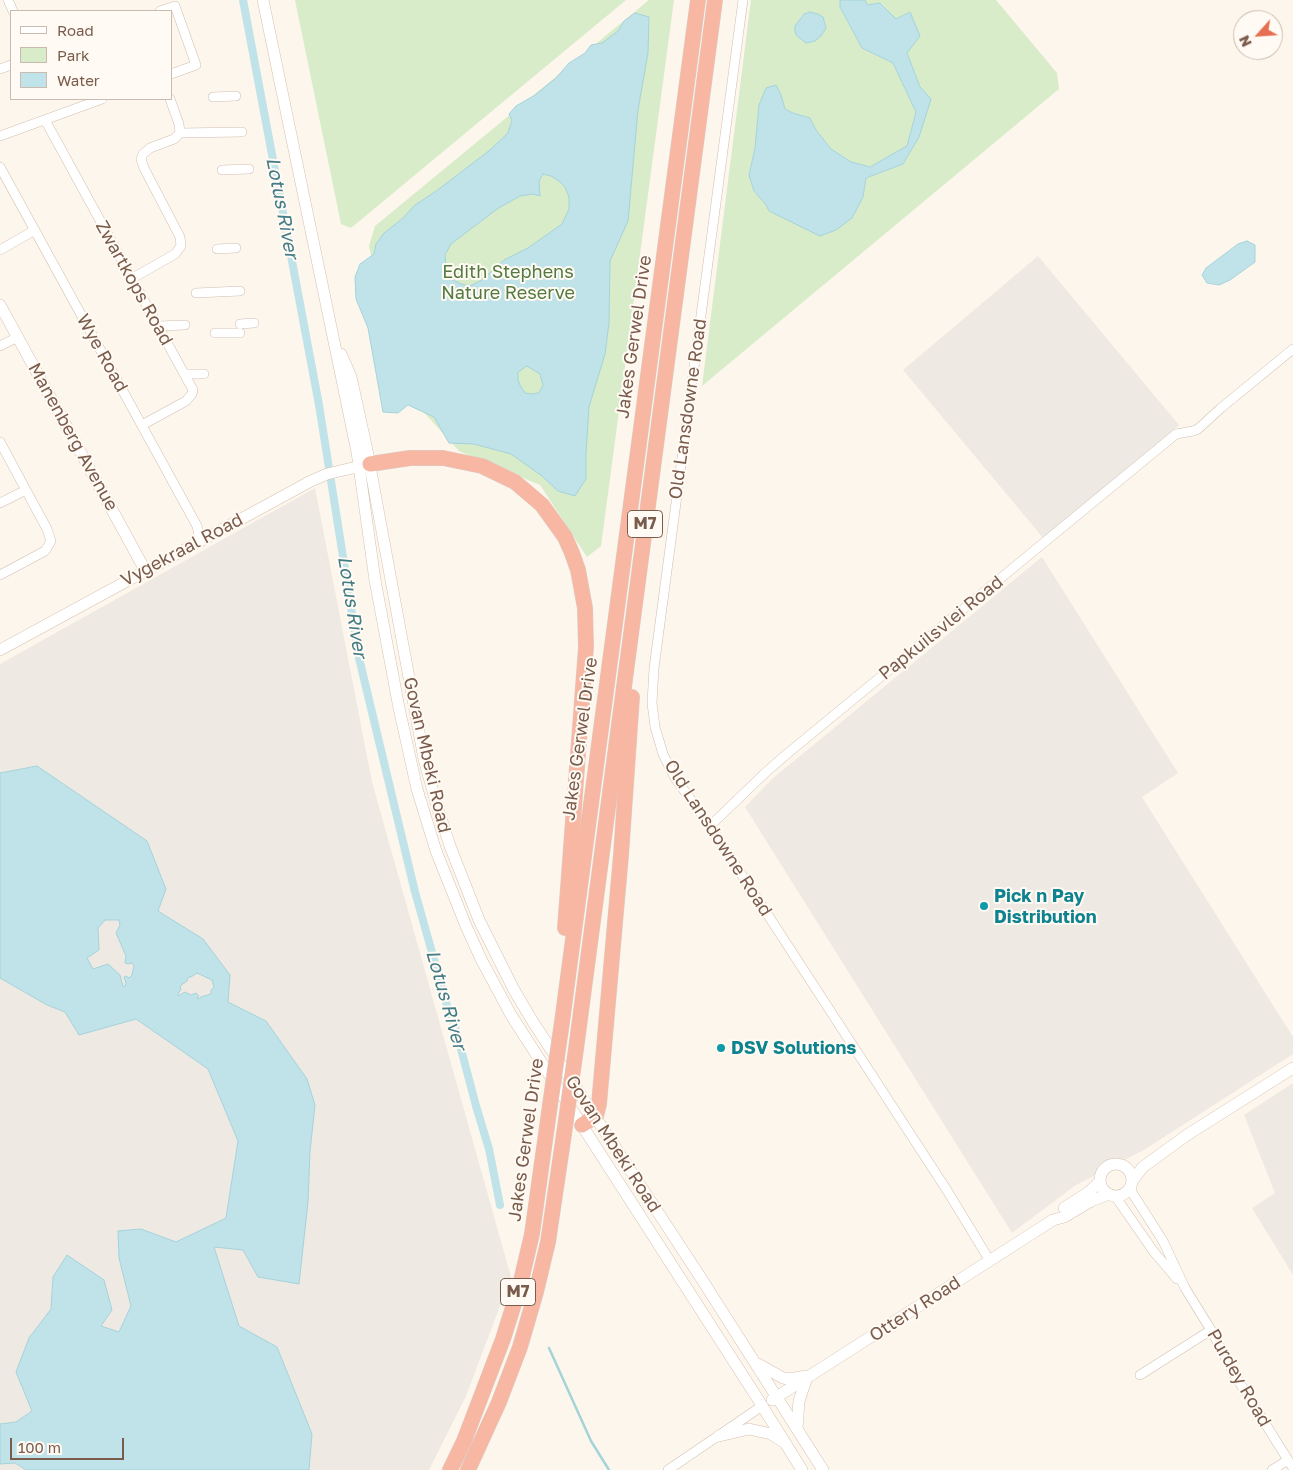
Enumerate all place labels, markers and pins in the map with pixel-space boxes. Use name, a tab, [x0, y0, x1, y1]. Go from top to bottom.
place label: Pick n Pay Distribution	[994, 885, 1097, 928]
marker: Pick n Pay Distribution	[978, 900, 990, 912]
place label: DSV Solutions	[731, 1037, 856, 1059]
marker: DSV Solutions	[715, 1042, 727, 1054]

